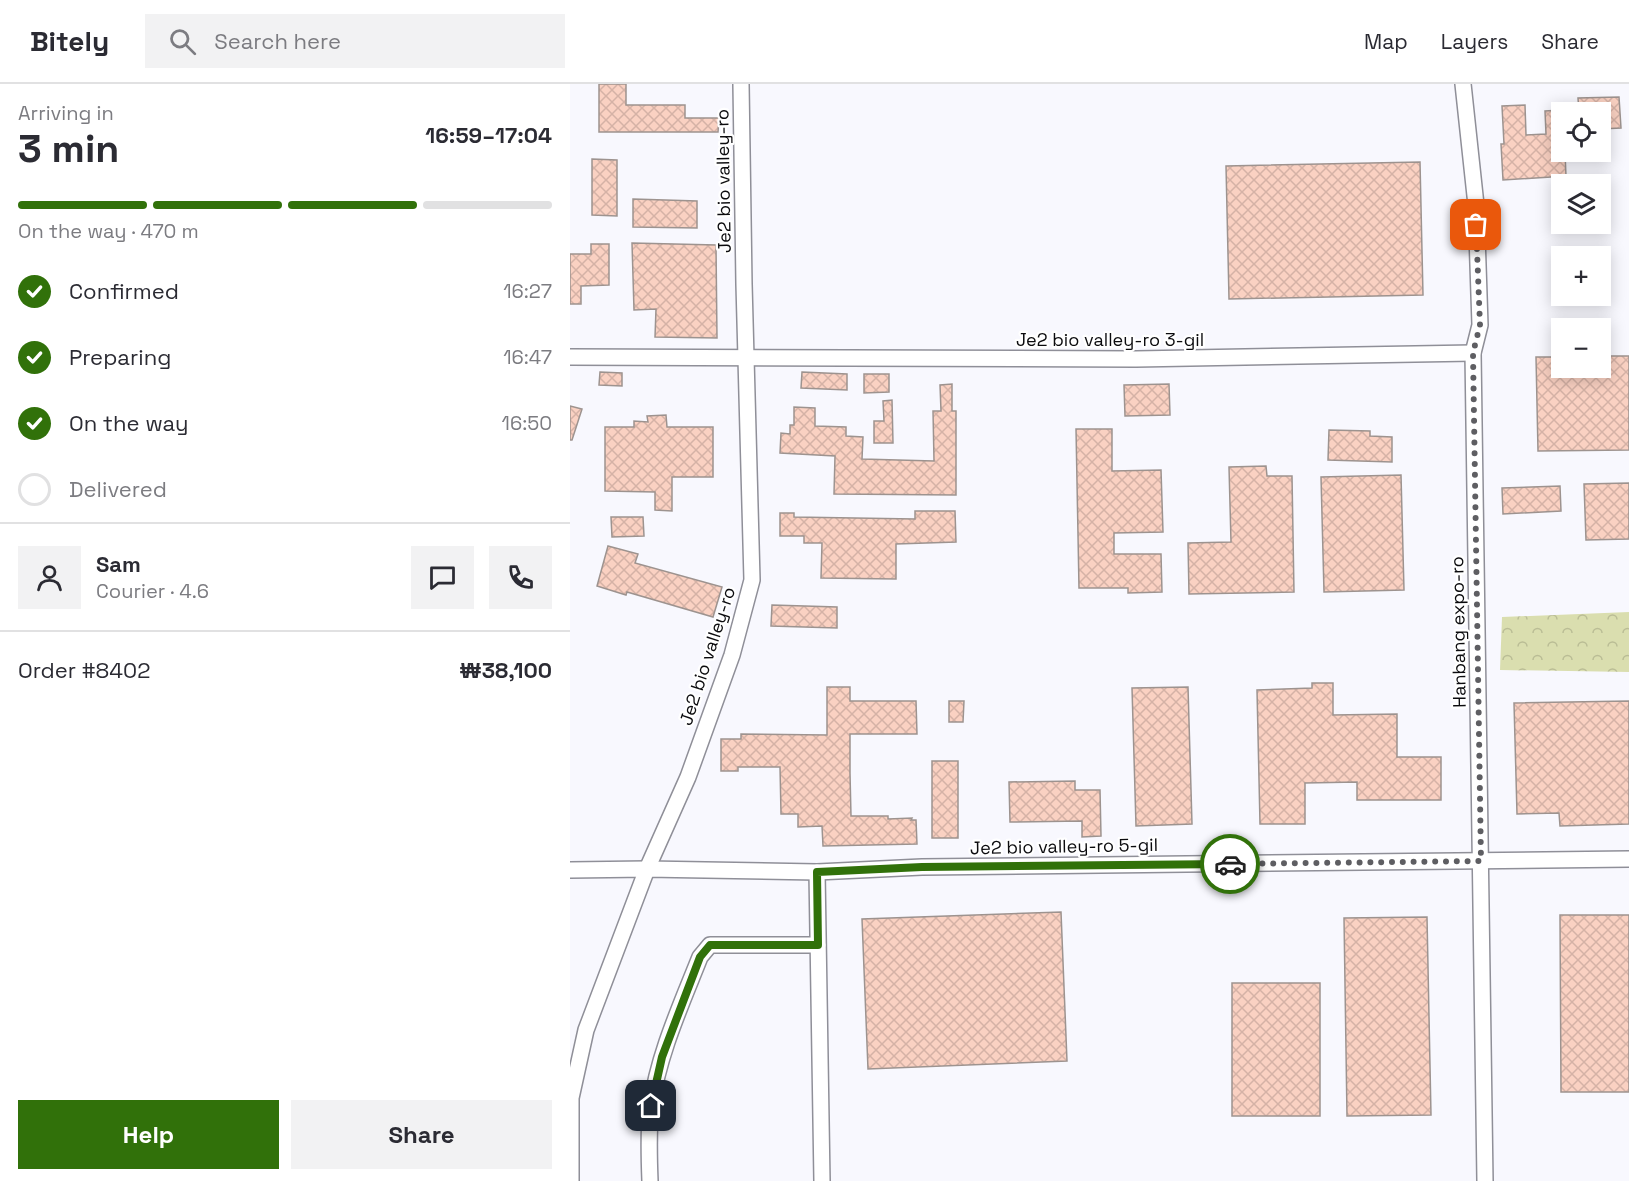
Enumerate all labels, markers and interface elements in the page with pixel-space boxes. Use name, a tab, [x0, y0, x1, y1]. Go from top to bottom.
search box	[145, 14, 565, 68]
text: Bitely	[30, 23, 109, 59]
icon: search	[166, 25, 199, 58]
text: Search here	[214, 27, 341, 55]
text: Map	[1364, 28, 1408, 55]
text: Layers	[1441, 28, 1508, 55]
text: Share	[1541, 28, 1599, 55]
text: Arriving in	[18, 100, 114, 126]
map controls	[1551, 102, 1611, 378]
button: locate	[1551, 102, 1611, 162]
street label: Je2 bio valley-ro	[710, 109, 736, 253]
text: 16:59–17:04	[425, 121, 552, 149]
text: 3 min	[18, 124, 119, 173]
button: layers	[1551, 174, 1611, 234]
pin	[1450, 199, 1501, 250]
icon: bag	[1459, 208, 1492, 241]
text: On the way · 470 m	[18, 218, 199, 244]
button: +	[1551, 246, 1611, 306]
icon: check	[18, 275, 51, 308]
text: Confirmed	[69, 277, 179, 305]
text: 16:27	[503, 278, 552, 304]
button: −	[1551, 318, 1611, 378]
street label: Je2 bio valley-ro 3-gil	[1016, 328, 1204, 351]
icon: check	[18, 341, 51, 374]
text: Preparing	[69, 343, 171, 371]
text: 16:47	[503, 344, 552, 370]
icon: check	[18, 407, 51, 440]
text: On the way	[69, 409, 188, 437]
text: 16:50	[502, 410, 552, 436]
text: Delivered	[69, 475, 167, 503]
button: person	[18, 546, 81, 609]
button: chat	[411, 546, 474, 609]
button: phone	[489, 546, 552, 609]
text: Sam	[96, 550, 141, 578]
street label: Hanbang expo-ro	[1445, 556, 1471, 708]
text: Courier · 4.6	[96, 578, 209, 604]
street label: Je2 bio valley-ro	[674, 584, 740, 728]
text: Order #8402	[18, 656, 150, 684]
text: ₩38,100	[459, 656, 552, 684]
street label: Je2 bio valley-ro 5-gil	[970, 833, 1158, 859]
courier	[1200, 834, 1260, 894]
icon: car	[1214, 848, 1247, 881]
pin	[625, 1080, 676, 1131]
icon: home	[634, 1089, 667, 1122]
button: Help	[18, 1100, 279, 1169]
button: Share	[291, 1100, 552, 1169]

